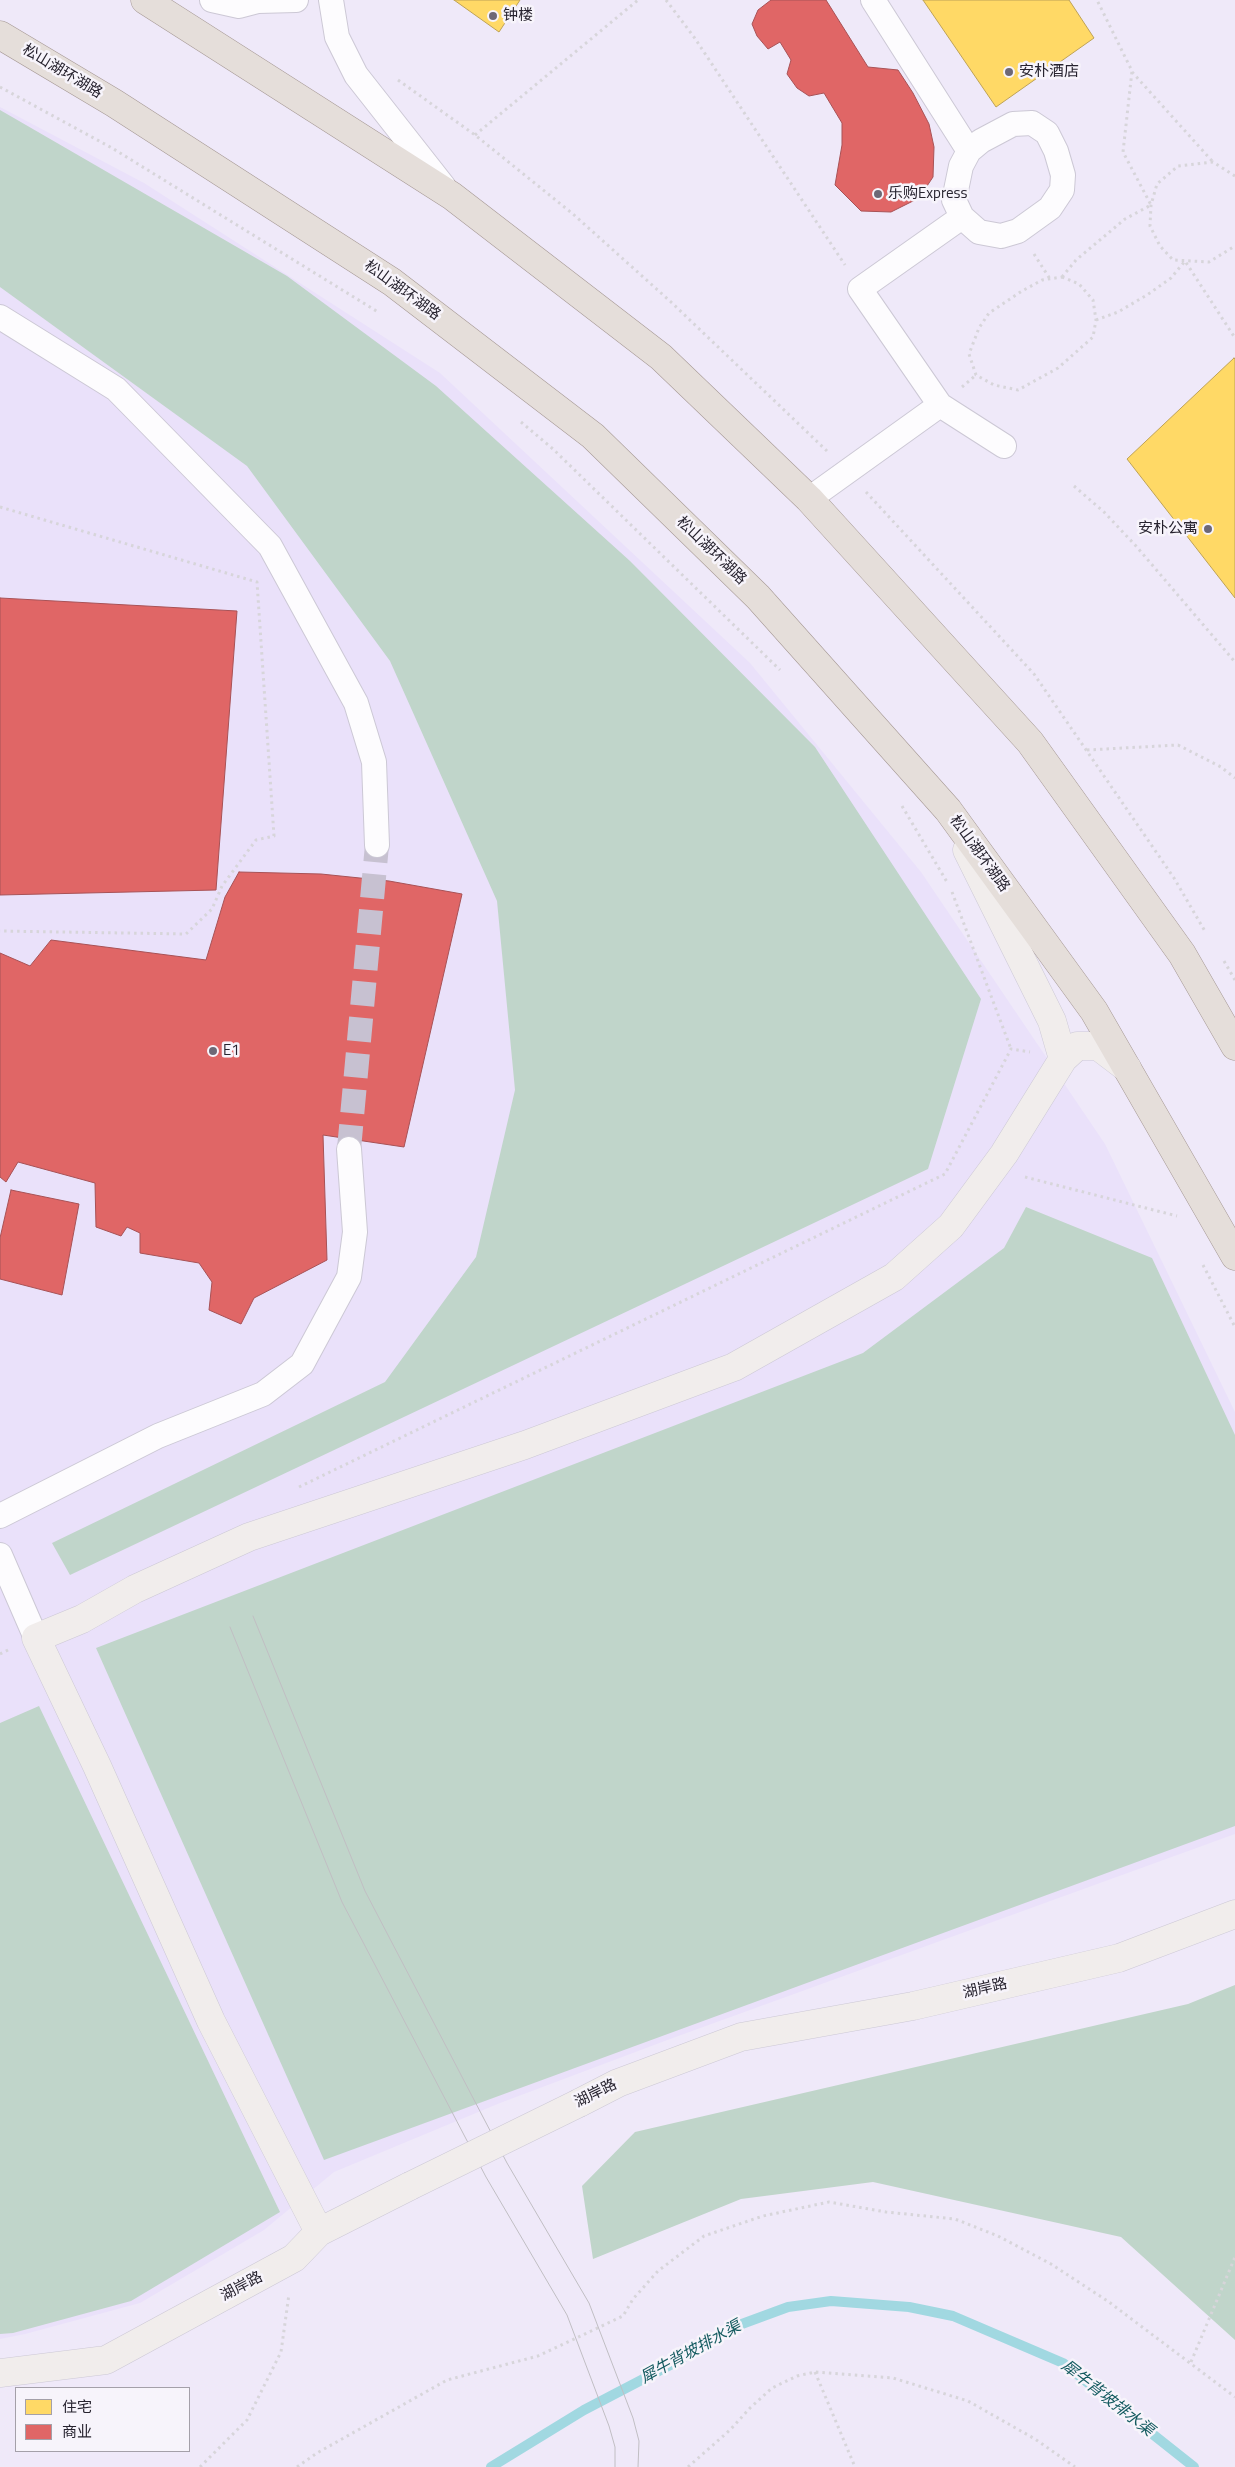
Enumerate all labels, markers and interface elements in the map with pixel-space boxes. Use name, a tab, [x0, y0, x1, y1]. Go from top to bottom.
place label: 钟楼	[503, 7, 533, 25]
marker: 钟楼	[487, 10, 499, 22]
street label: 松山湖环湖路	[19, 41, 105, 103]
place label: 安朴酒店	[1019, 63, 1079, 81]
marker: 安朴酒店	[1003, 66, 1015, 78]
place label: 乐购Express	[888, 185, 968, 203]
marker: 乐购Express	[872, 188, 884, 200]
street label: 松山湖环湖路	[360, 257, 444, 325]
street label: 松山湖环湖路	[672, 513, 750, 589]
place label: 安朴公寓	[1138, 520, 1198, 538]
marker: 安朴公寓	[1202, 523, 1214, 535]
street label: 松山湖环湖路	[945, 812, 1013, 896]
place label: E1	[223, 1042, 240, 1060]
marker: E1	[207, 1045, 219, 1057]
street label: 湖岸路	[961, 1975, 1009, 2003]
street label: 湖岸路	[572, 2076, 620, 2112]
street label: 湖岸路	[218, 2268, 266, 2306]
water label: 犀牛背坡排水渠	[637, 2317, 745, 2389]
water label: 犀牛背坡排水渠	[1057, 2357, 1157, 2441]
legend	[15, 2387, 190, 2452]
text: 住宅	[62, 2395, 92, 2418]
text: 商业	[62, 2420, 92, 2443]

